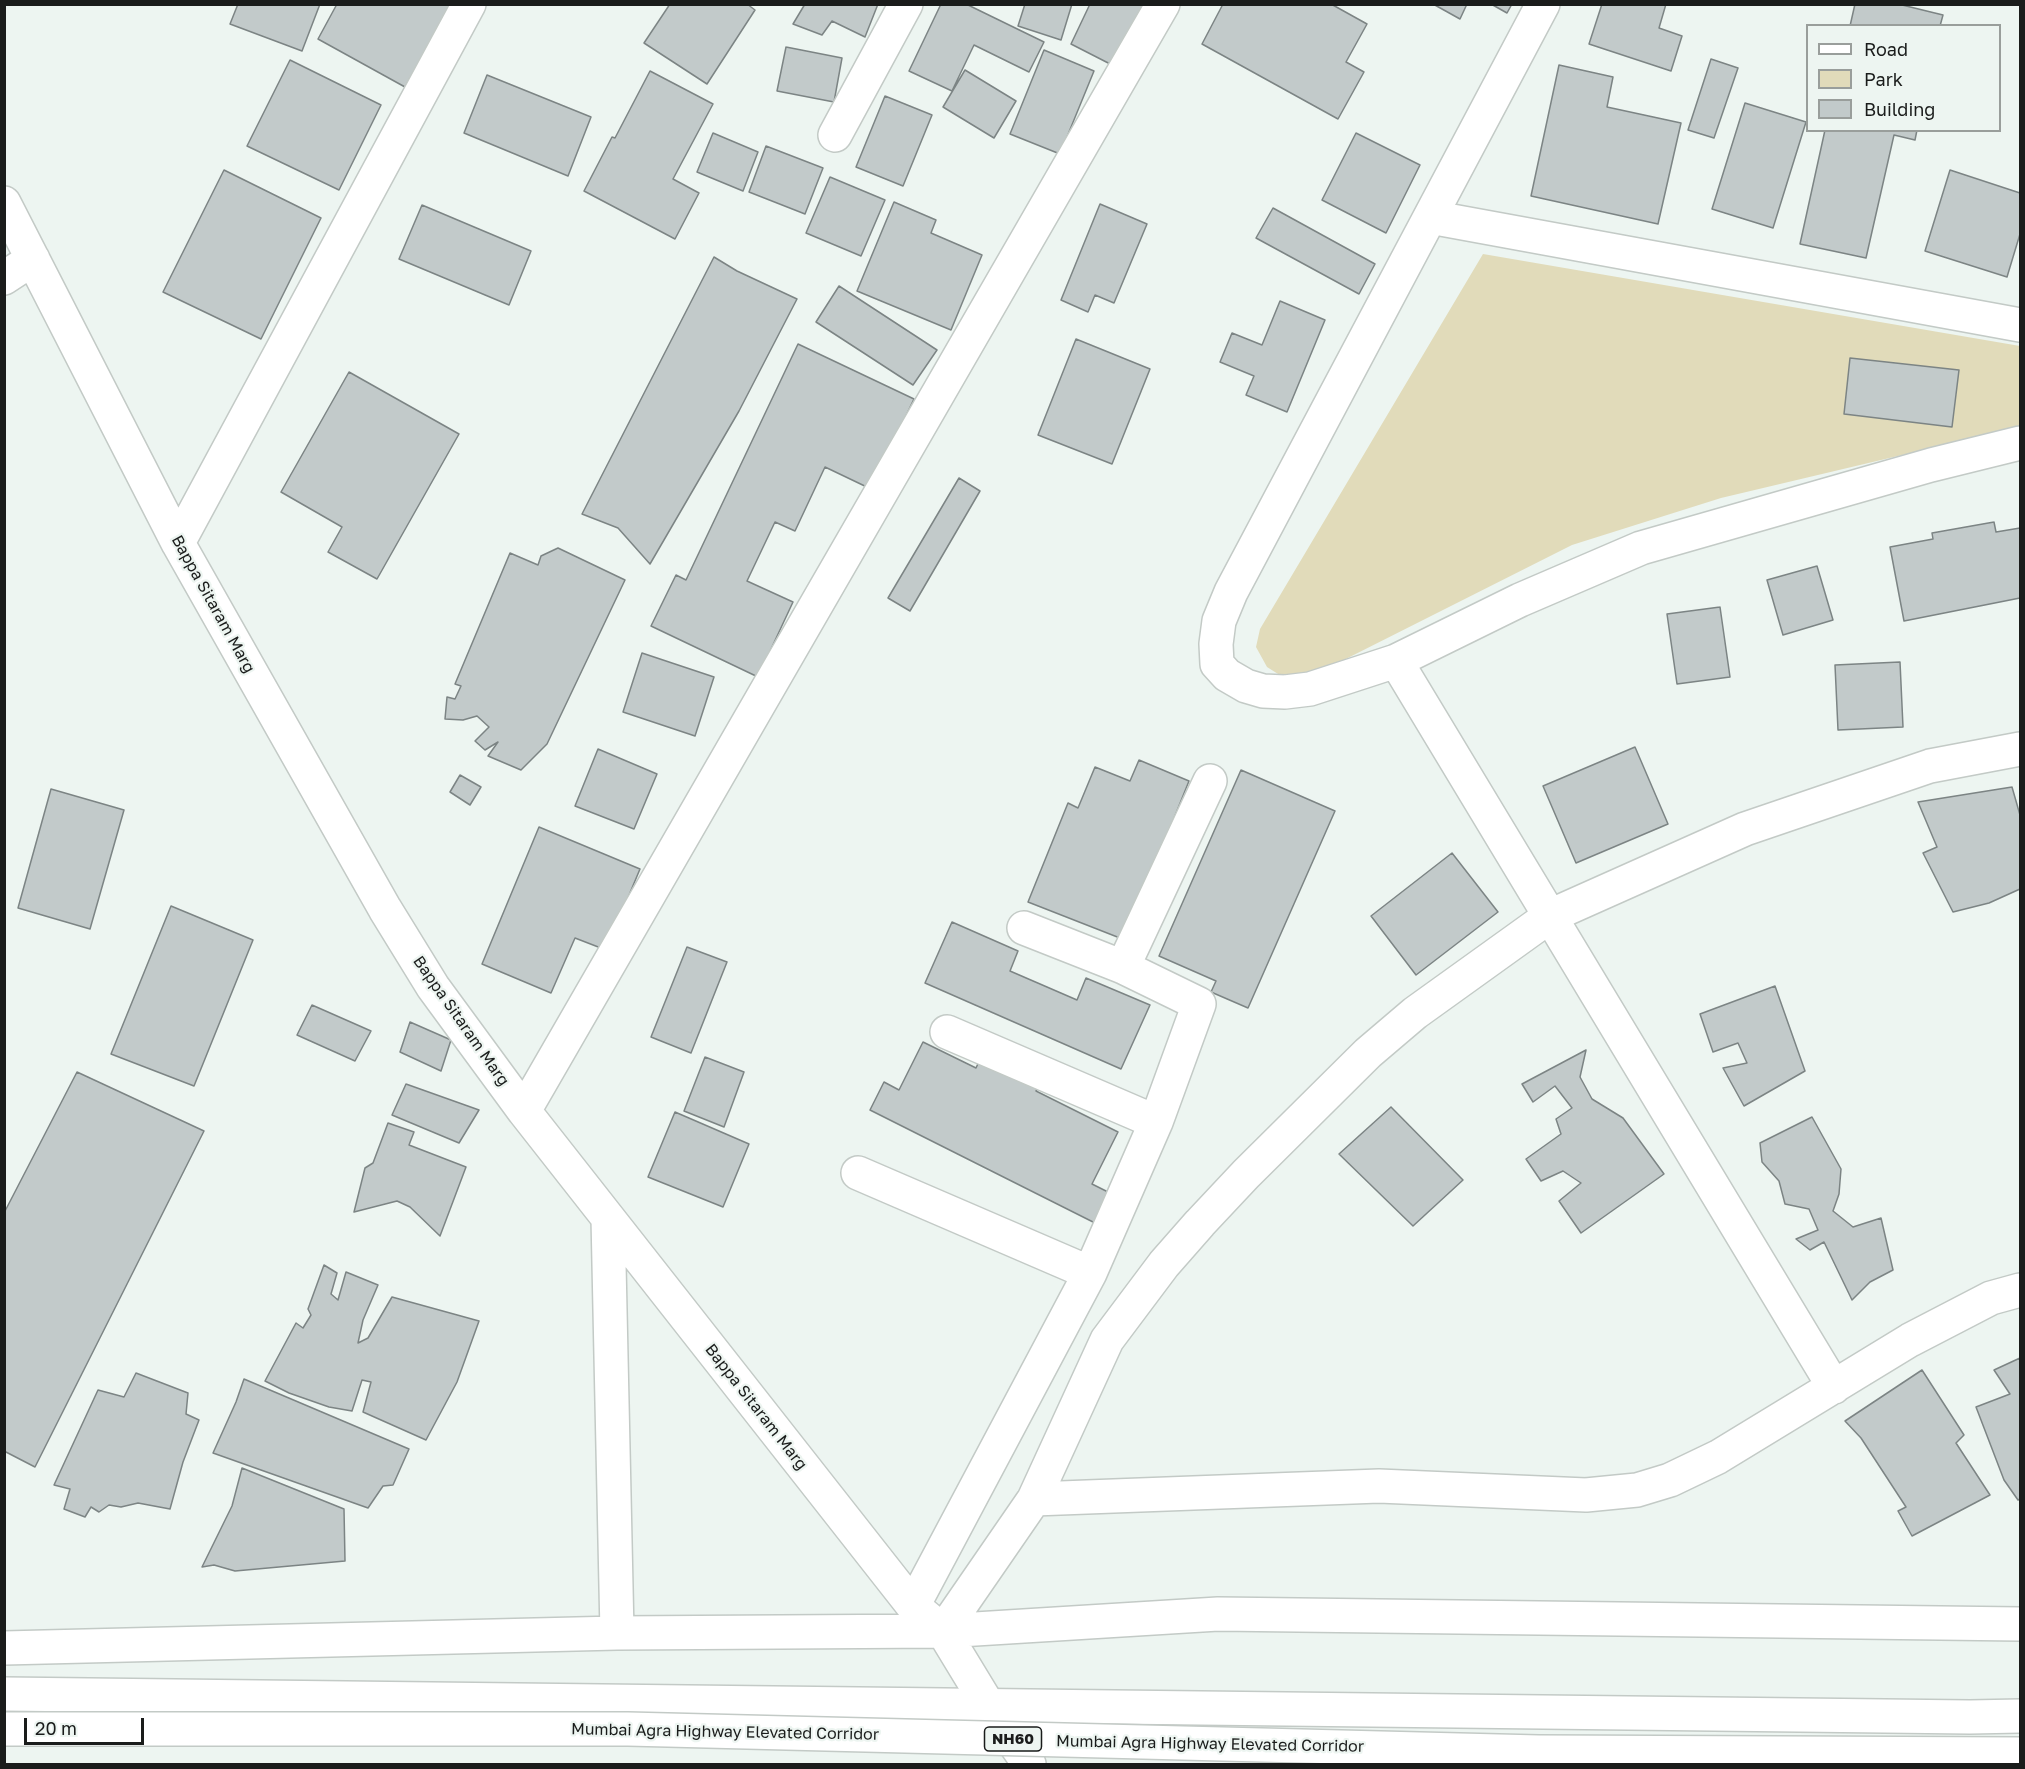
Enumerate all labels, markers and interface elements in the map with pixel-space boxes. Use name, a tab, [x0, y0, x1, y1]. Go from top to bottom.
legend	[1806, 24, 2001, 132]
text: Road	[1864, 38, 1908, 60]
text: Park	[1864, 68, 1903, 90]
text: Building	[1864, 98, 1935, 120]
street label: Bappa Sitaram Marg	[167, 532, 259, 676]
street label: Bappa Sitaram Marg	[409, 952, 513, 1090]
street label: Bappa Sitaram Marg	[701, 1340, 811, 1474]
scale bar	[27, 1706, 147, 1744]
text: 20 m	[35, 1717, 77, 1739]
street label: Mumbai Agra Highway Elevated Corridor	[571, 1720, 879, 1744]
road number: NH60	[984, 1727, 1042, 1751]
street label: Mumbai Agra Highway Elevated Corridor	[1056, 1732, 1364, 1756]

